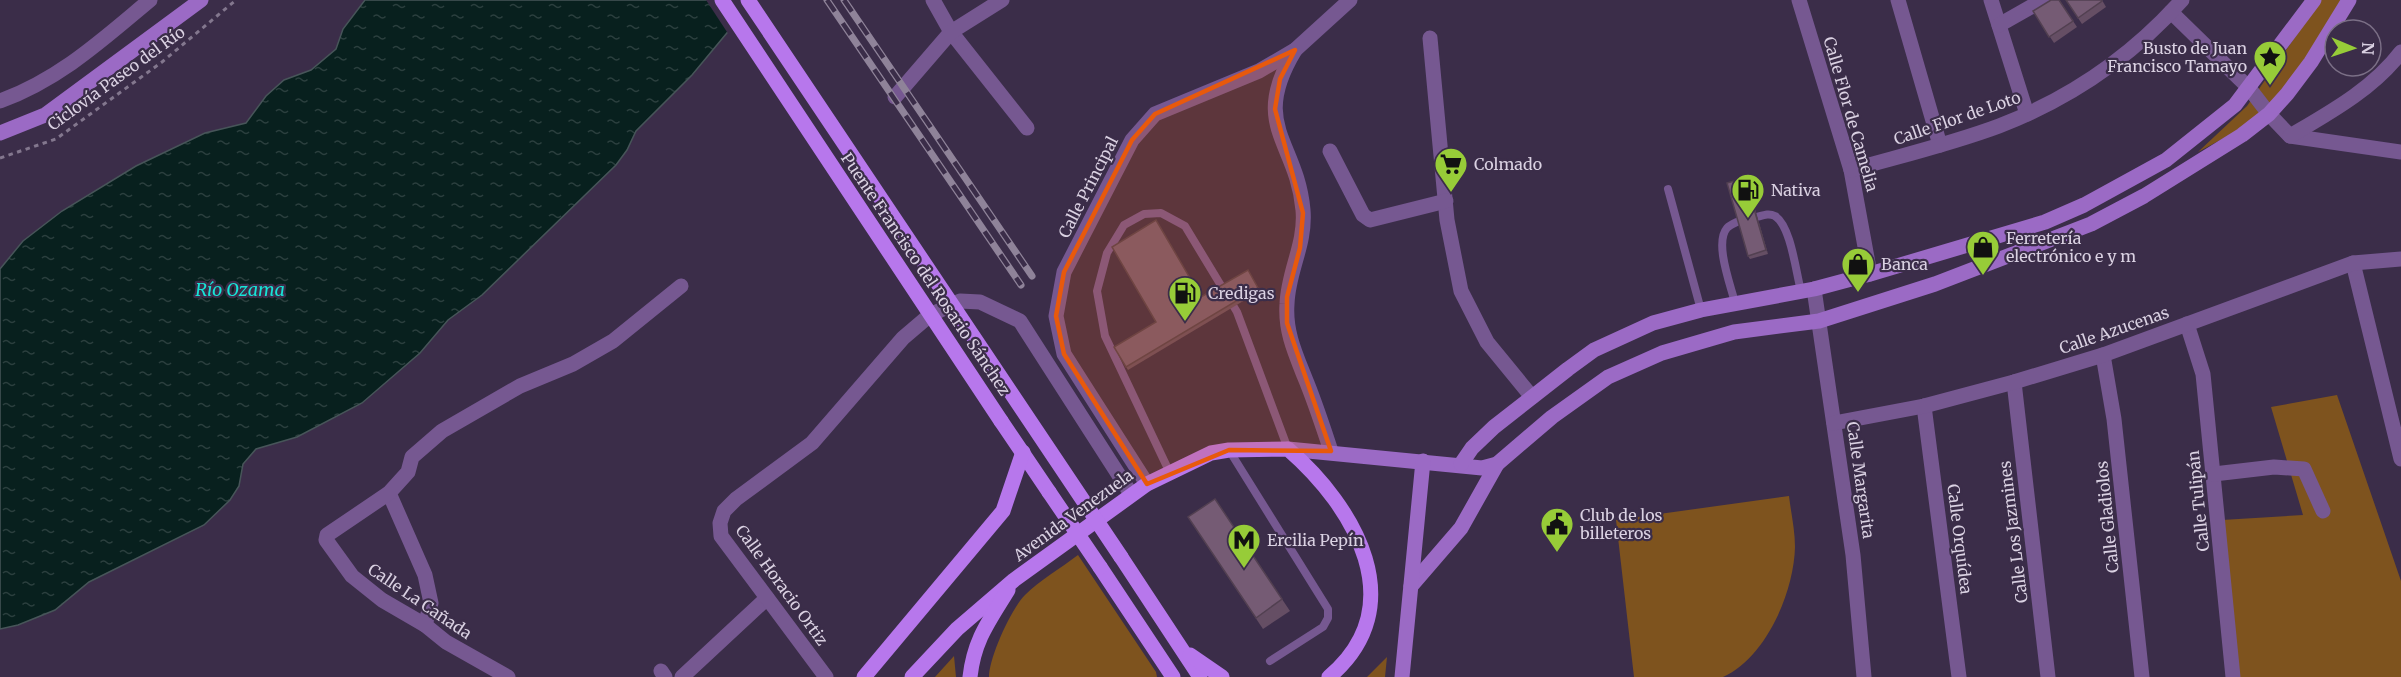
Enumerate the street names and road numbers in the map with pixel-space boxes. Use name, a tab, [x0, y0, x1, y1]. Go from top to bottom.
street label: Ciclovía Paseo del Río	[43, 21, 189, 135]
street label: Calle Flor de Camelia	[1819, 34, 1883, 194]
street label: Calle Flor de Loto	[1891, 87, 2023, 149]
street label: Calle Principal	[1054, 133, 1122, 241]
street label: Puente Francisco del Rosario Sánchez	[837, 149, 1015, 399]
street label: Calle Azucenas	[2056, 302, 2172, 358]
street label: Calle Margarita	[1843, 420, 1879, 540]
street label: Calle Tulipán	[2183, 449, 2213, 553]
street label: Calle Los Jazmines	[1994, 460, 2032, 604]
street label: Calle Gladiolos	[2091, 460, 2123, 574]
street label: Avenida Venezuela	[1008, 465, 1137, 566]
street label: Calle Orquídea	[1943, 483, 1977, 596]
street label: Calle Horacio Ortiz	[732, 521, 833, 649]
street label: Calle La Cañada	[364, 559, 476, 643]

